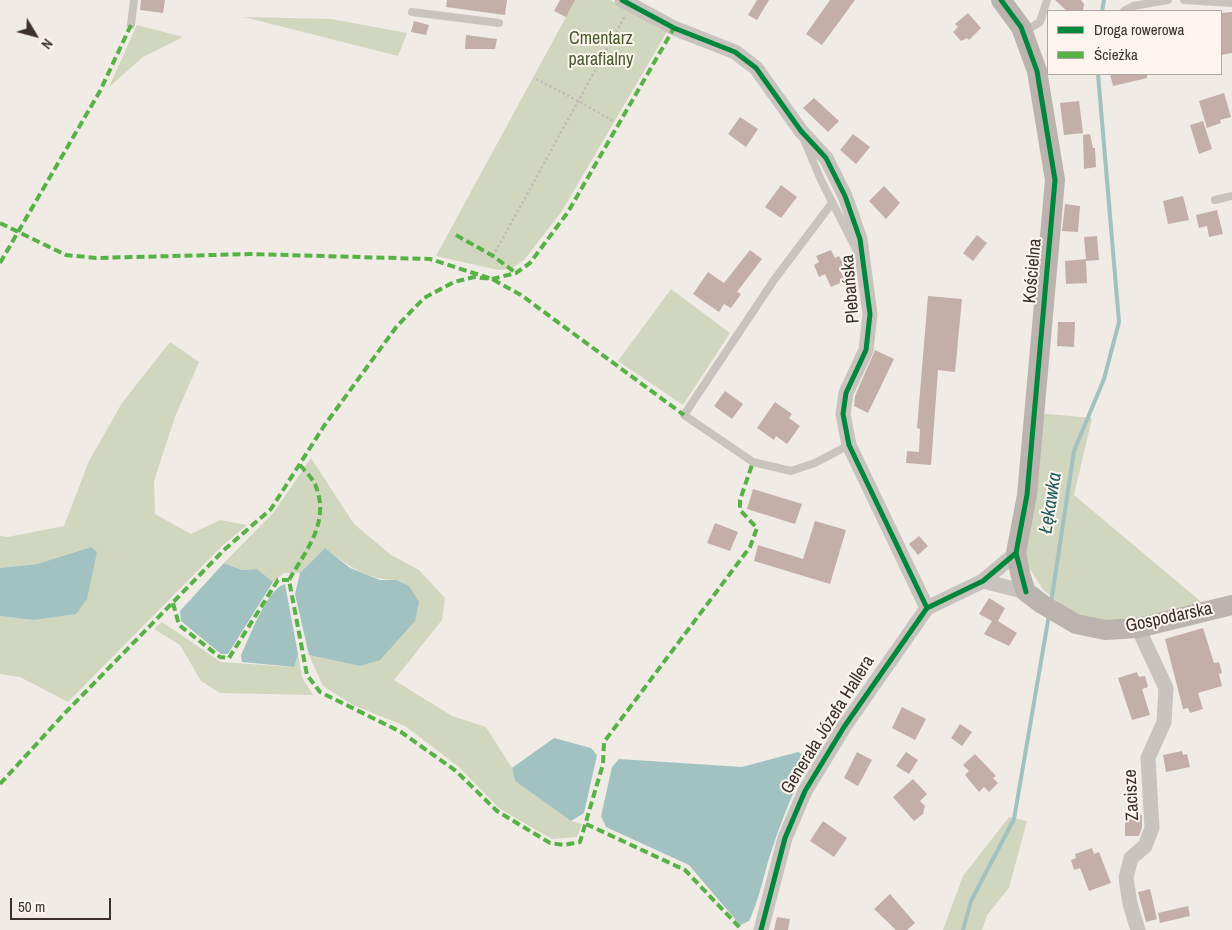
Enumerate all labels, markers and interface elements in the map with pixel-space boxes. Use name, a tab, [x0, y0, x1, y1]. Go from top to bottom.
north arrow	[10, 10, 60, 60]
legend	[1047, 10, 1222, 75]
text: Droga rowerowa	[1094, 19, 1184, 40]
park label: Cmentarz parafialny	[569, 28, 633, 70]
text: N	[37, 35, 57, 53]
text: Ścieżka	[1094, 44, 1138, 65]
street label: Kościelna	[1019, 238, 1047, 304]
street label: Plebańska	[837, 254, 865, 324]
water label: Łękawka	[1035, 471, 1067, 535]
street label: Gospodarska	[1124, 598, 1214, 638]
street label: Generała Józefa Hallera	[777, 652, 879, 798]
street label: Zacisze	[1120, 769, 1144, 821]
scale bar	[12, 888, 114, 920]
text: 50 m	[18, 896, 45, 917]

